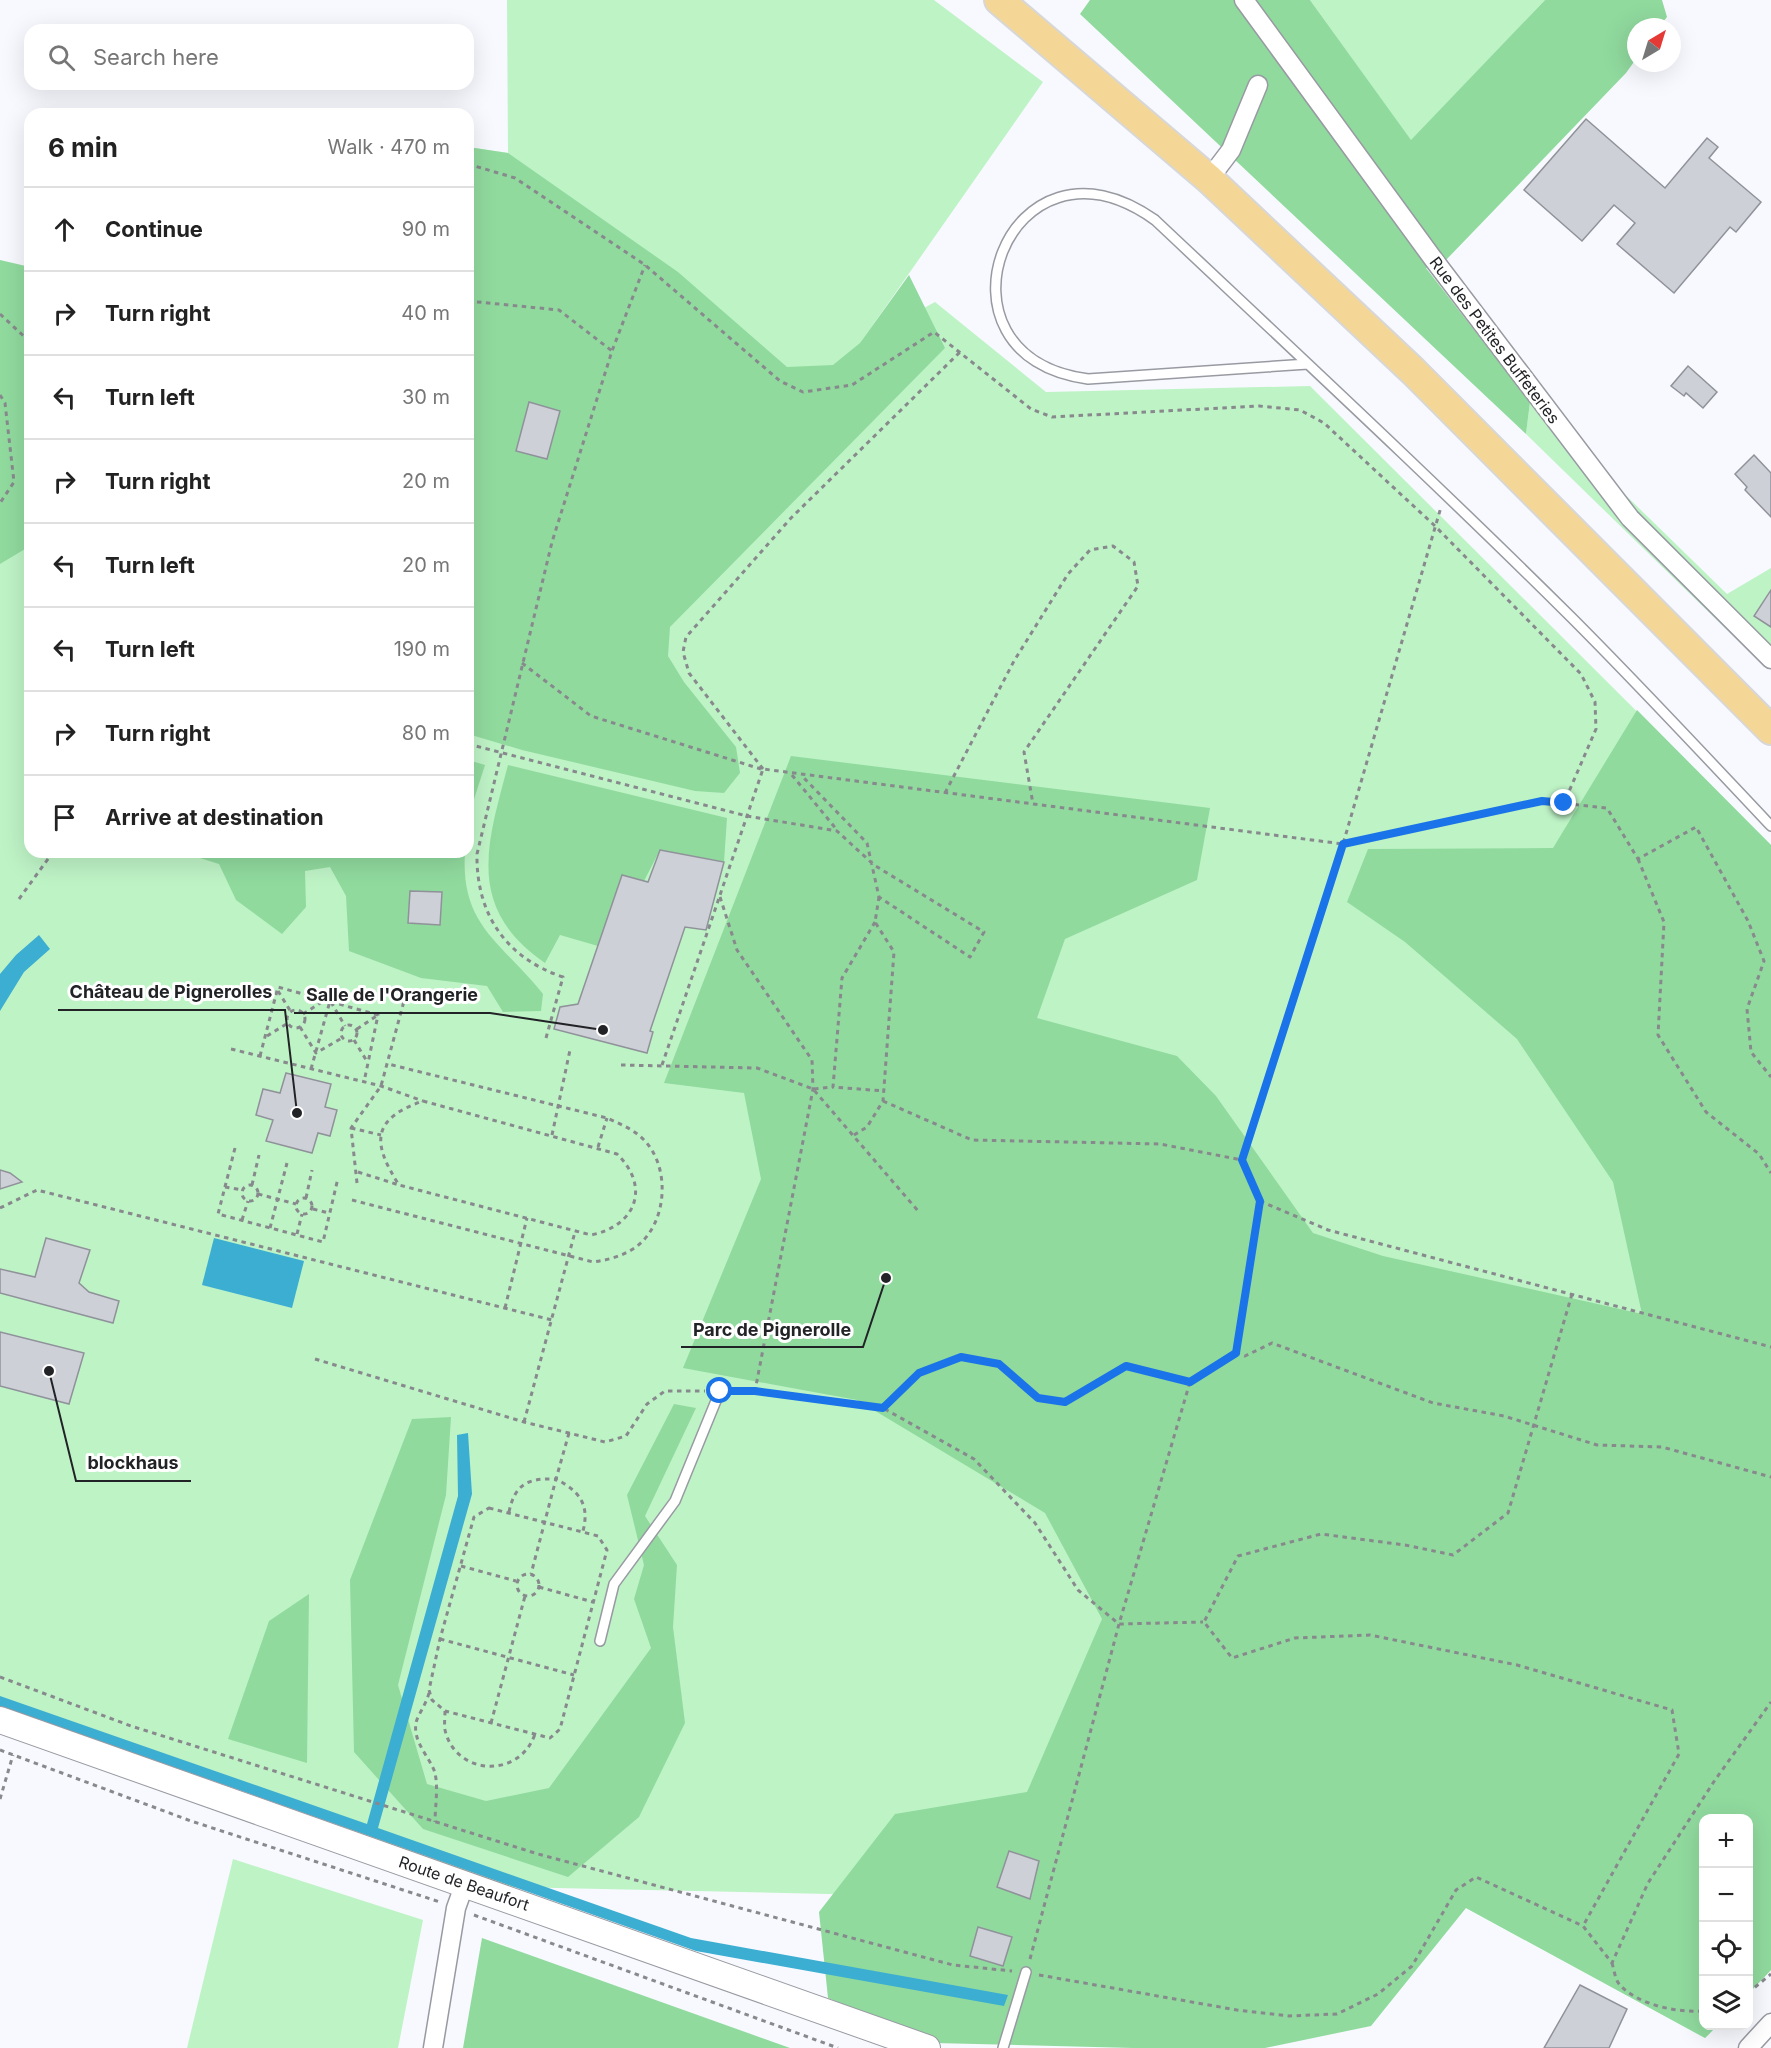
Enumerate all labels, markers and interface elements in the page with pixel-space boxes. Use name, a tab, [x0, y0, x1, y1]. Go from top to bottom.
north arrow	[1627, 18, 1681, 72]
search box	[24, 24, 474, 90]
icon: search	[45, 41, 78, 74]
text: Search here	[93, 44, 219, 70]
text: 6 min	[48, 132, 118, 163]
text: Walk · 470 m	[328, 135, 450, 159]
icon: ahead	[48, 213, 81, 246]
text: Continue	[105, 216, 203, 242]
text: 90 m	[402, 217, 450, 241]
street label: Rue des Petites Buffeteries	[1426, 253, 1564, 427]
icon: right	[48, 297, 81, 330]
text: Turn right	[105, 300, 211, 326]
text: 40 m	[401, 301, 450, 325]
icon: left	[48, 381, 81, 414]
text: Turn left	[105, 384, 195, 410]
text: 30 m	[402, 385, 450, 409]
icon: right	[48, 465, 81, 498]
text: Turn right	[105, 468, 211, 494]
text: 20 m	[402, 469, 450, 493]
icon: left	[48, 549, 81, 582]
text: Turn left	[105, 552, 195, 578]
text: 20 m	[402, 553, 450, 577]
icon: left	[48, 633, 81, 666]
text: Turn left	[105, 636, 195, 662]
text: 190 m	[394, 637, 450, 661]
icon: right	[48, 717, 81, 750]
text: Turn right	[105, 720, 211, 746]
text: 80 m	[402, 721, 450, 745]
route end	[1550, 789, 1576, 815]
icon: arrive	[48, 801, 81, 834]
text: Arrive at destination	[105, 804, 324, 830]
callout: Château de Pignerolles	[58, 974, 285, 1010]
callout: Salle de l'Orangerie	[294, 977, 490, 1013]
text: Château de Pignerolles	[70, 981, 272, 1002]
text: Salle de l'Orangerie	[306, 984, 478, 1005]
callout: Parc de Pignerolle	[681, 1311, 863, 1347]
text: Parc de Pignerolle	[693, 1319, 851, 1340]
route start	[706, 1377, 732, 1403]
callout: blockhaus	[76, 1445, 191, 1481]
text: blockhaus	[87, 1452, 179, 1473]
map controls	[1699, 1814, 1753, 2030]
button: +	[1699, 1814, 1753, 1868]
street label: Route de Beaufort	[396, 1851, 532, 1915]
button: −	[1699, 1868, 1753, 1922]
button: locate	[1699, 1922, 1753, 1976]
button: layers	[1699, 1976, 1753, 2030]

